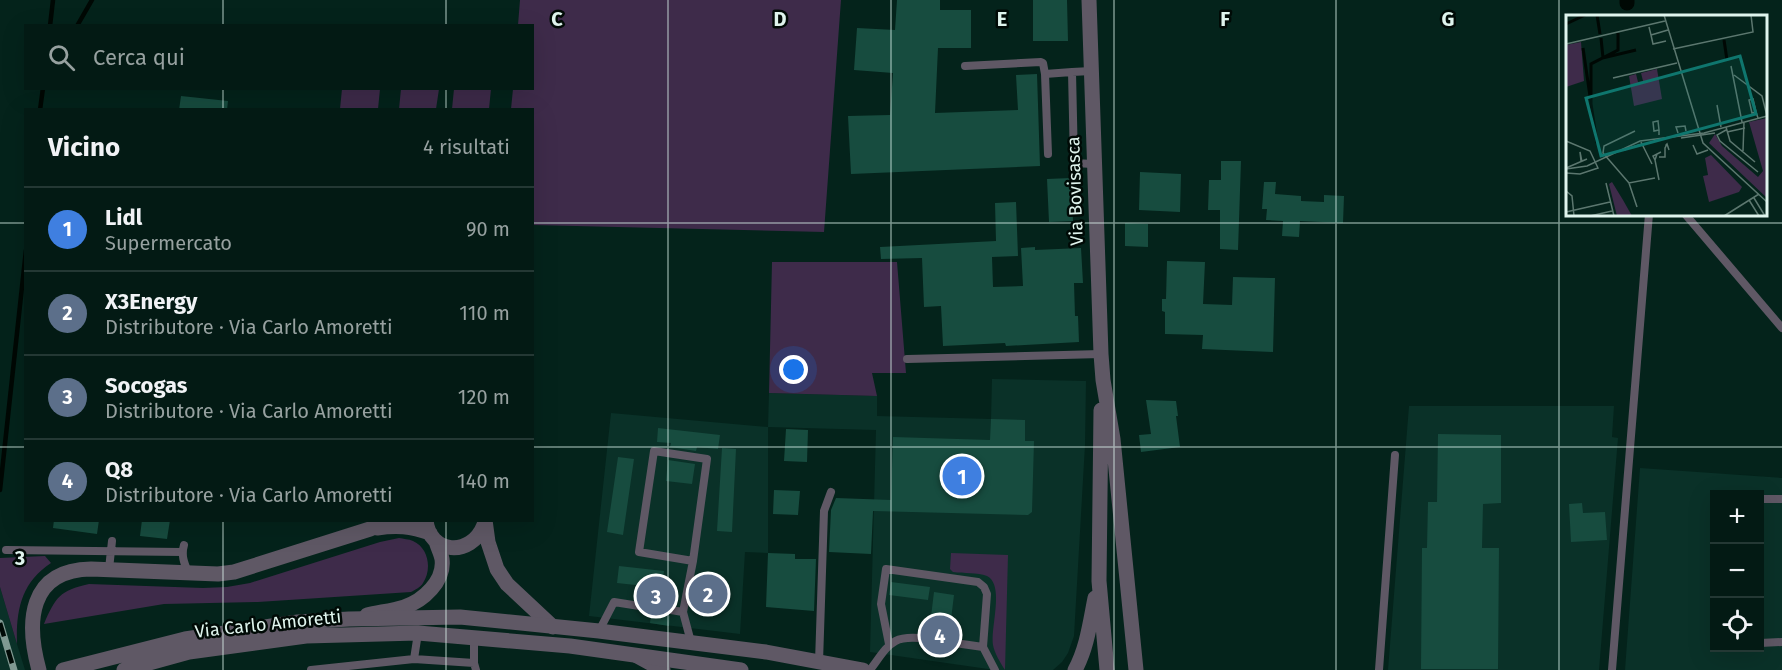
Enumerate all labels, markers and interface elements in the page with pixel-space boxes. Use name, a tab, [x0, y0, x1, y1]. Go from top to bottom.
text: C	[551, 7, 563, 31]
text: D	[773, 7, 787, 31]
text: E	[997, 7, 1007, 31]
text: F	[1220, 7, 1230, 31]
text: G	[1442, 7, 1454, 31]
inset map	[1566, 15, 1767, 216]
search box	[24, 24, 534, 90]
icon: search	[45, 41, 78, 74]
text: Cerca qui	[93, 44, 185, 71]
text: Vicino	[48, 132, 120, 163]
text: 4 risultati	[423, 135, 510, 159]
street label: Via Bovisasca	[1062, 136, 1088, 246]
text: Lidl	[105, 204, 142, 231]
text: 1	[63, 217, 72, 241]
text: 90 m	[466, 217, 510, 241]
text: Supermercato	[105, 231, 232, 255]
text: X3Energy	[105, 288, 198, 315]
text: 2	[62, 301, 73, 325]
text: 110 m	[459, 301, 510, 325]
text: Distributore · Via Carlo Amoretti	[105, 315, 393, 339]
your location	[779, 355, 808, 384]
text: Socogas	[105, 372, 187, 399]
text: 3	[62, 385, 73, 409]
text: 120 m	[458, 385, 510, 409]
text: Distributore · Via Carlo Amoretti	[105, 399, 393, 423]
pin: 1	[942, 454, 982, 498]
text: Q8	[105, 456, 133, 483]
text: 4	[62, 469, 73, 493]
text: 140 m	[457, 469, 510, 493]
text: Distributore · Via Carlo Amoretti	[105, 483, 393, 507]
map controls	[1710, 490, 1764, 652]
button: +	[1710, 490, 1764, 544]
button: −	[1710, 544, 1764, 598]
text: 3	[14, 546, 25, 570]
pin: 2	[688, 572, 728, 616]
pin: 3	[636, 574, 676, 618]
button: locate	[1710, 598, 1764, 652]
street label: Via Carlo Amoretti	[194, 605, 342, 643]
pin: 4	[920, 612, 960, 658]

